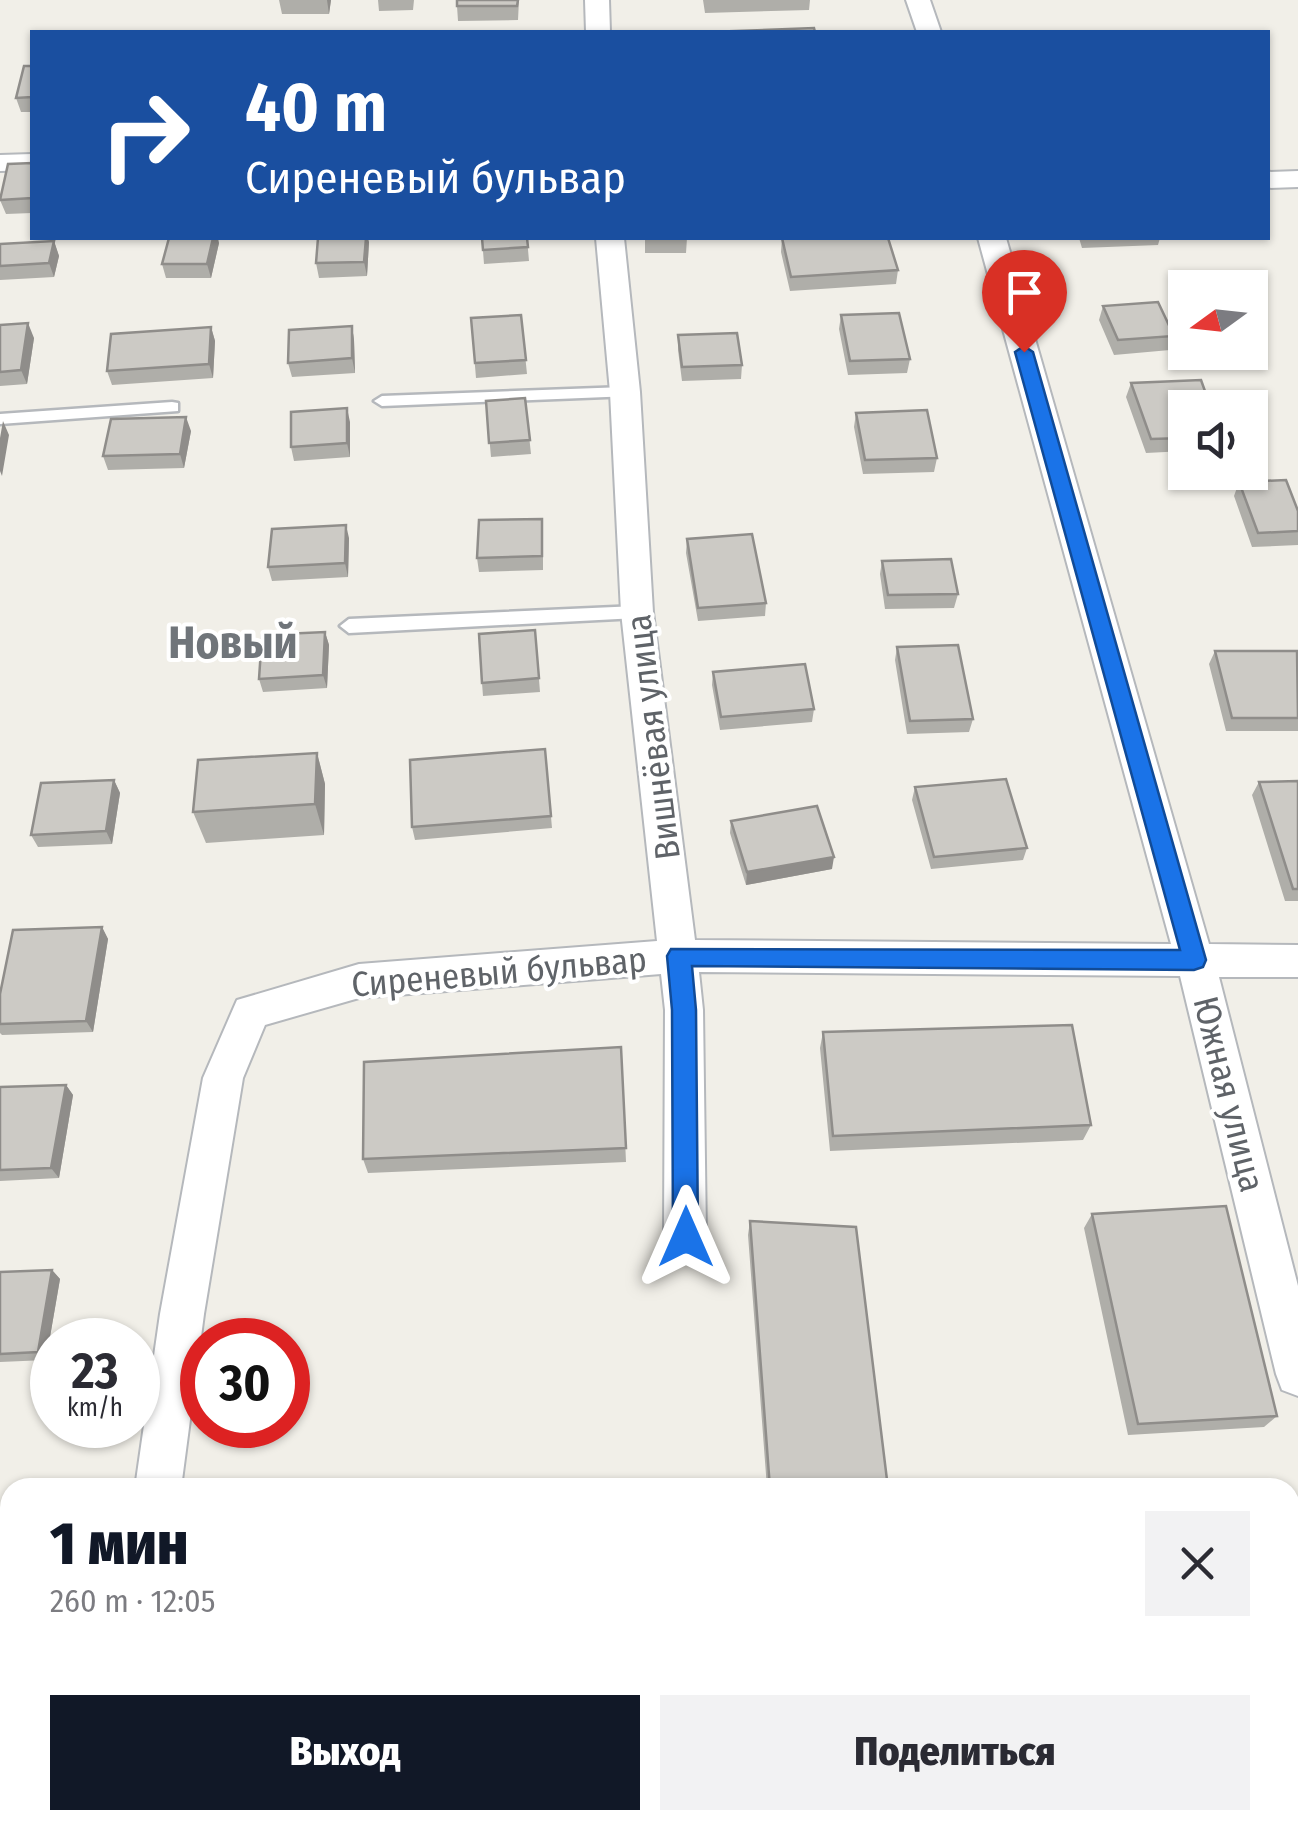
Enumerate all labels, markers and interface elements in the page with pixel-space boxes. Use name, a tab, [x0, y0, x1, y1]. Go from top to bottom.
text: 40 m	[245, 66, 387, 150]
icon: right	[80, 70, 210, 200]
text: Сиреневый бульвар	[245, 151, 626, 205]
pin	[982, 250, 1067, 353]
icon: arrive	[997, 265, 1052, 320]
north arrow	[1168, 270, 1268, 370]
map controls	[1168, 270, 1268, 490]
button: sound	[1168, 390, 1268, 490]
street label: Вишнёвая улица	[617, 612, 689, 862]
district label: Новый	[168, 616, 298, 670]
street label: Сиреневый бульвар	[350, 938, 648, 1006]
street label: Южная улица	[1184, 992, 1274, 1196]
position arrow	[634, 1185, 738, 1289]
speed limit sign: 30	[180, 1318, 310, 1448]
text: 23	[72, 1341, 118, 1401]
text: km/h	[67, 1393, 123, 1423]
text: 1 мин	[50, 1508, 189, 1580]
button: close	[1145, 1511, 1250, 1616]
text: 260 m · 12:05	[50, 1582, 215, 1620]
button: Выход	[50, 1695, 640, 1810]
button: Поделиться	[660, 1695, 1250, 1810]

